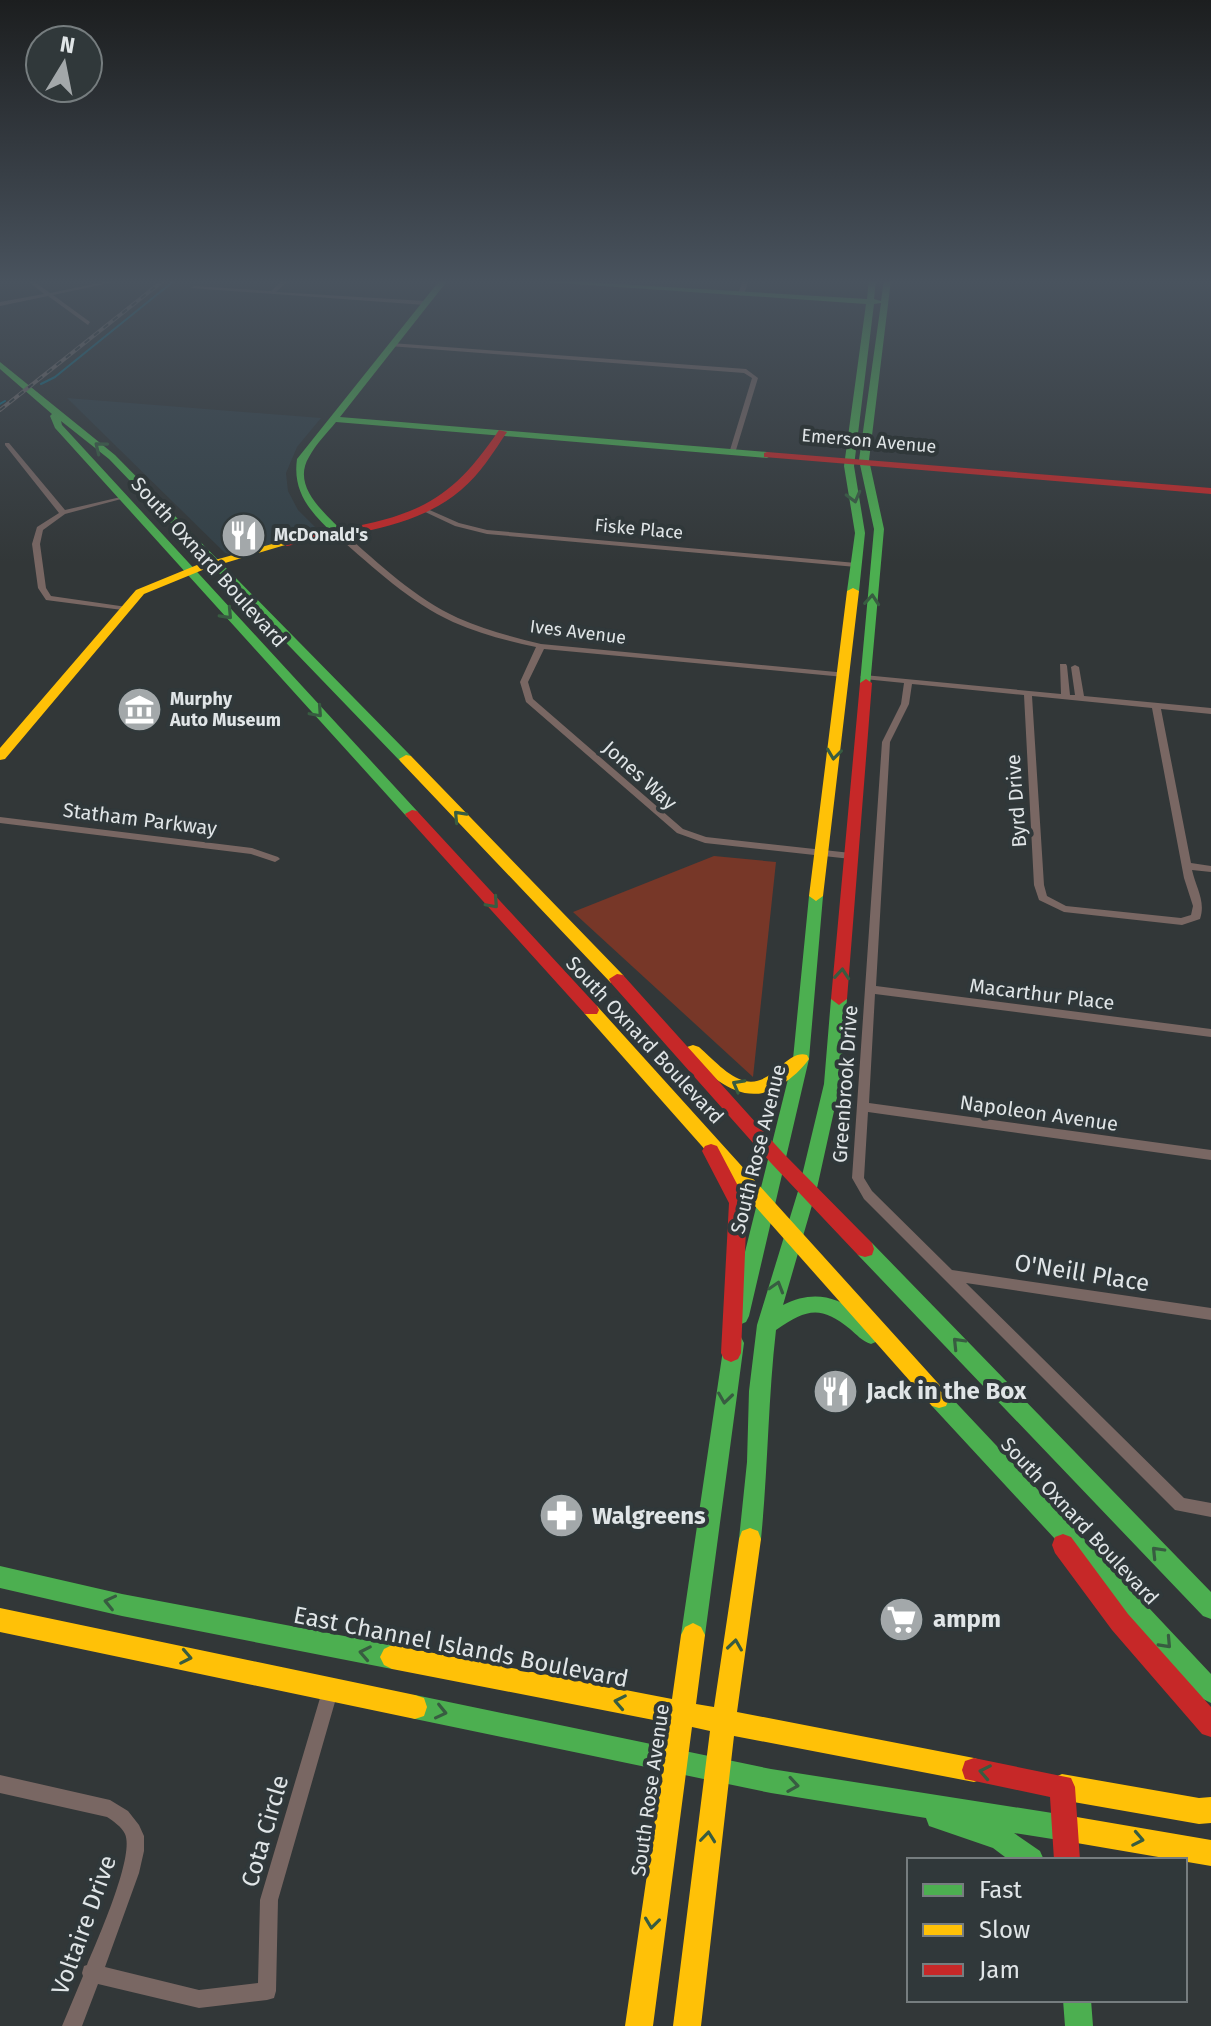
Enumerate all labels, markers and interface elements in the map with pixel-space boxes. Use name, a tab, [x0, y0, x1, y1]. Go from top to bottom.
north arrow	[24, 24, 104, 104]
text: N	[58, 30, 77, 59]
street label: Emerson Avenue	[801, 424, 937, 458]
one-way arrow	[95, 442, 109, 457]
street label: South Oxnard Boulevard	[126, 472, 292, 652]
one-way arrow	[844, 489, 861, 503]
restaurant icon: McDonald's	[219, 511, 267, 559]
street label: Fiske Place	[594, 514, 684, 544]
place label: McDonald's	[274, 524, 368, 546]
one-way arrow	[863, 593, 880, 606]
one-way arrow	[218, 604, 232, 619]
street label: Ives Avenue	[529, 615, 627, 649]
museum icon: Murphy Auto Museum	[115, 685, 163, 733]
place label: Murphy Auto Museum	[169, 688, 281, 731]
one-way arrow	[308, 702, 322, 717]
street label: Jones Way	[598, 736, 682, 815]
one-way arrow	[825, 748, 842, 761]
street label: Byrd Drive	[1001, 754, 1031, 848]
street label: Statham Parkway	[62, 798, 219, 840]
one-way arrow	[453, 811, 468, 825]
one-way arrow	[483, 894, 497, 909]
street label: South Oxnard Boulevard	[561, 951, 729, 1129]
one-way arrow	[833, 967, 850, 980]
street label: Macarthur Place	[968, 973, 1116, 1015]
street label: Greenbrook Drive	[828, 1004, 862, 1164]
street label: South Rose Avenue	[725, 1062, 791, 1236]
one-way arrow	[732, 1079, 746, 1094]
street label: Napoleon Avenue	[958, 1090, 1120, 1136]
street label: O'Neill Place	[1013, 1249, 1151, 1297]
one-way arrow	[768, 1281, 784, 1295]
one-way arrow	[953, 1338, 968, 1352]
restaurant icon: Jack in the Box	[811, 1367, 859, 1415]
place label: Jack in the Box	[865, 1377, 1027, 1405]
one-way arrow	[717, 1391, 734, 1405]
street label: South Oxnard Boulevard	[996, 1432, 1164, 1610]
pharmacy icon: Walgreens	[537, 1492, 585, 1540]
place label: Walgreens	[592, 1502, 706, 1530]
one-way arrow	[1153, 1546, 1167, 1561]
one-way arrow	[103, 1594, 117, 1611]
supermarket icon: ampm	[878, 1595, 926, 1643]
street label: East Channel Islands Boulevard	[291, 1601, 631, 1693]
place label: ampm	[933, 1605, 1001, 1633]
one-way arrow	[1157, 1634, 1171, 1648]
one-way arrow	[726, 1638, 743, 1652]
one-way arrow	[359, 1645, 372, 1662]
one-way arrow	[179, 1648, 193, 1665]
one-way arrow	[613, 1694, 627, 1711]
street label: South Rose Avenue	[626, 1702, 674, 1878]
one-way arrow	[433, 1703, 447, 1720]
one-way arrow	[979, 1765, 992, 1782]
street label: Cota Circle	[236, 1772, 294, 1890]
one-way arrow	[787, 1775, 800, 1792]
one-way arrow	[1131, 1829, 1145, 1846]
one-way arrow	[699, 1830, 716, 1844]
street label: Voltaire Drive	[46, 1851, 122, 1999]
legend	[907, 1858, 1187, 2002]
text: Fast	[979, 1876, 1022, 1904]
one-way arrow	[644, 1916, 661, 1929]
text: Slow	[979, 1916, 1030, 1944]
text: Jam	[979, 1956, 1020, 1984]

